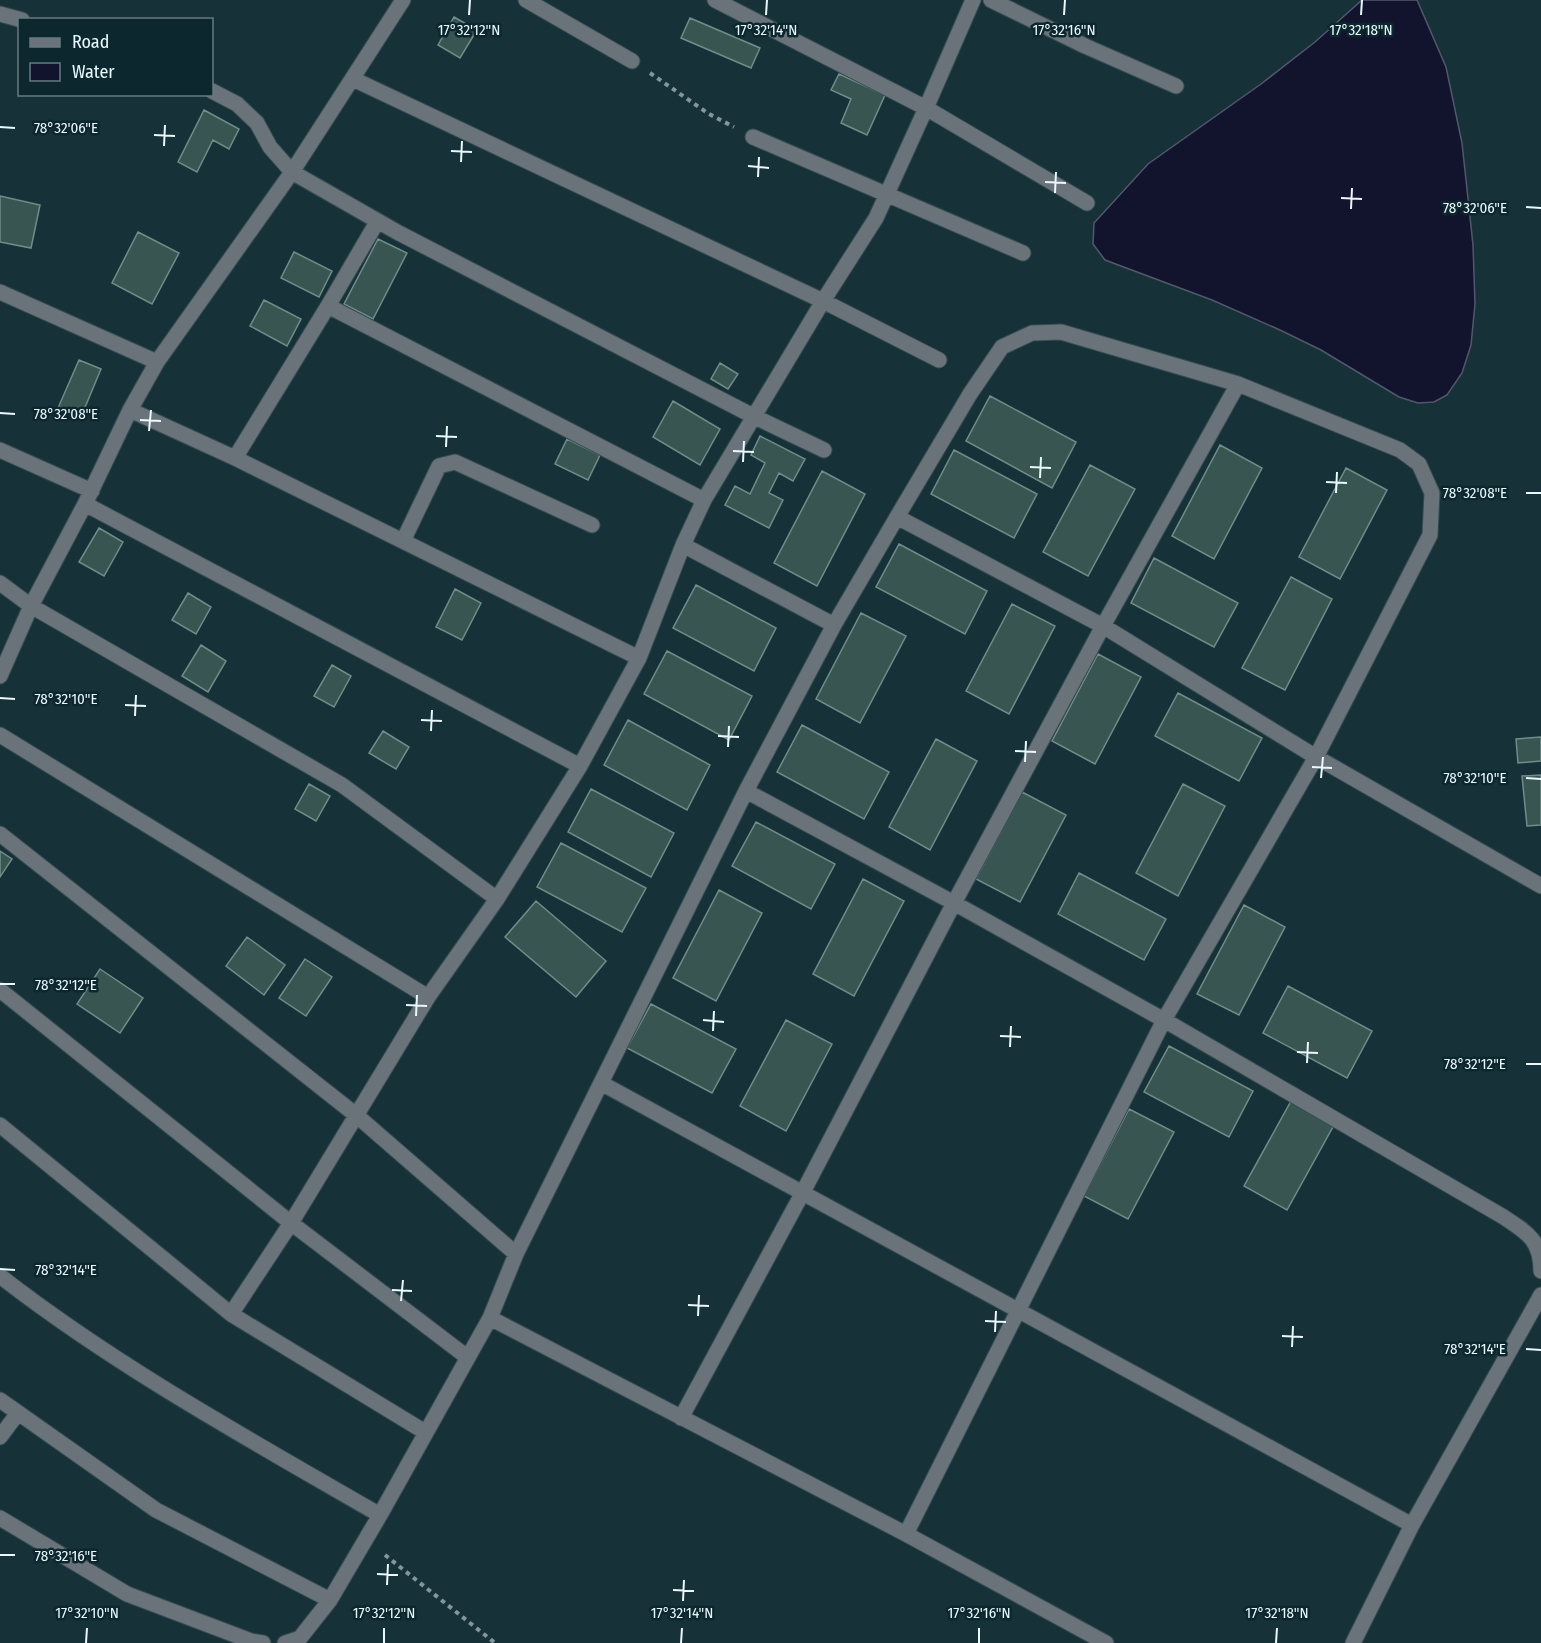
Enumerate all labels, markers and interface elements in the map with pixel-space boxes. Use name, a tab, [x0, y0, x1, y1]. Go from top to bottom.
legend	[18, 18, 213, 96]
text: 17°32'12"N	[438, 21, 500, 39]
text: 17°32'14"N	[735, 21, 797, 39]
text: 17°32'16"N	[1032, 21, 1096, 39]
text: 17°32'18"N	[1329, 21, 1393, 39]
text: Road	[72, 31, 109, 53]
text: Water	[72, 61, 115, 83]
text: 78°32'06"E	[34, 119, 98, 137]
text: 78°32'06"E	[1443, 199, 1507, 217]
text: 78°32'08"E	[34, 405, 98, 423]
text: 78°32'08"E	[1443, 484, 1507, 502]
text: 78°32'10"E	[35, 690, 97, 708]
text: 78°32'10"E	[1444, 769, 1506, 787]
text: 78°32'12"E	[35, 976, 97, 994]
text: 78°32'12"E	[1444, 1055, 1506, 1073]
text: 78°32'14"E	[35, 1261, 97, 1279]
text: 78°32'14"E	[1444, 1340, 1506, 1358]
text: 78°32'16"E	[35, 1547, 97, 1565]
text: 17°32'10"N	[55, 1604, 119, 1622]
text: 17°32'12"N	[353, 1604, 415, 1622]
text: 17°32'14"N	[651, 1604, 713, 1622]
text: 17°32'16"N	[947, 1604, 1011, 1622]
text: 17°32'18"N	[1245, 1604, 1309, 1622]

